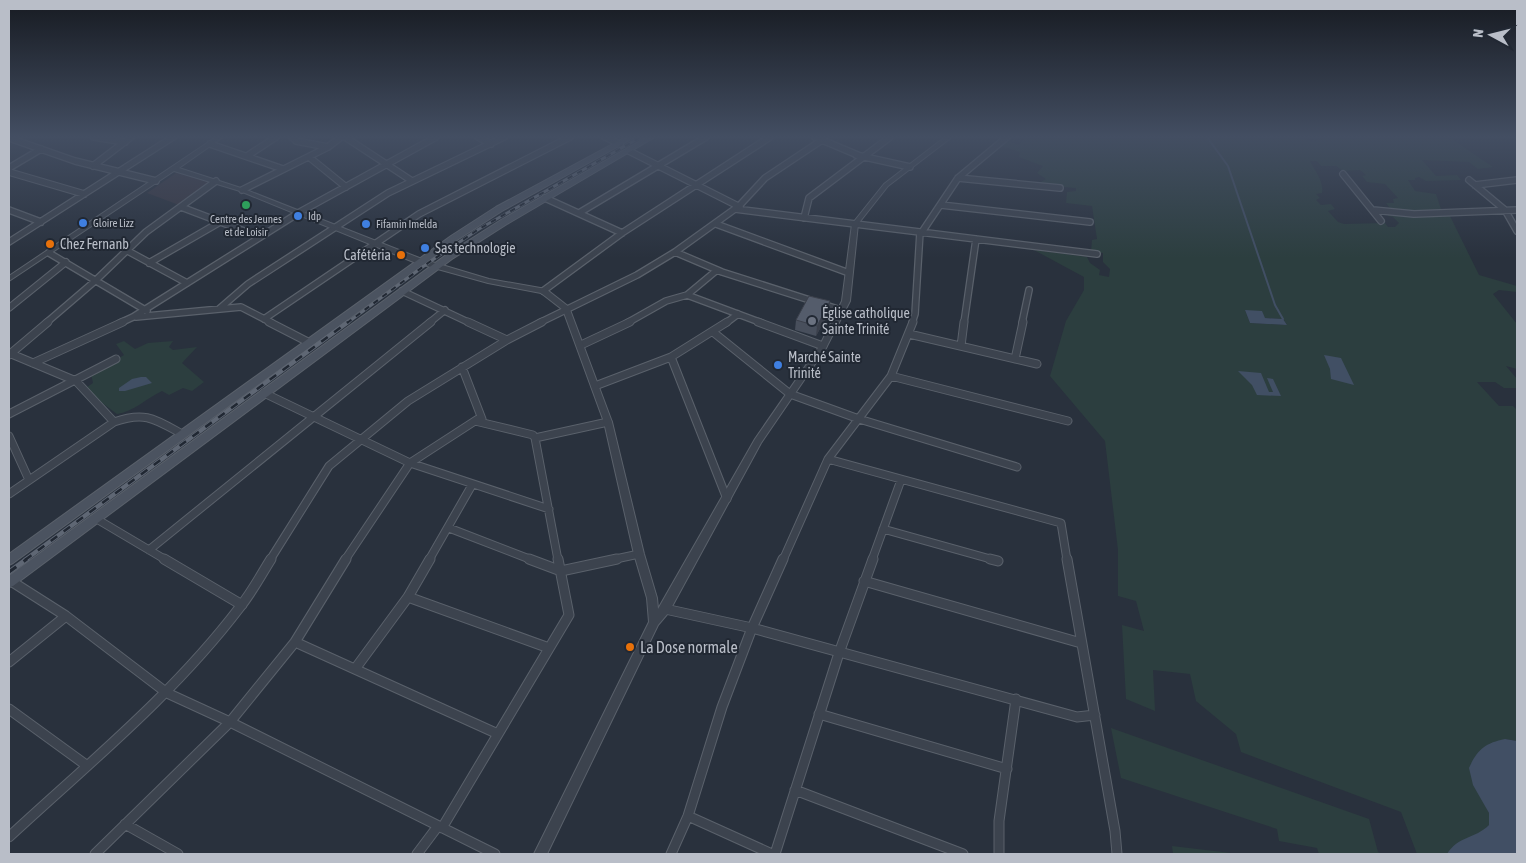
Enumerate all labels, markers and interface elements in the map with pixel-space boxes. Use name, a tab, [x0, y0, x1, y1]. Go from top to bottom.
north arrow	[1466, 10, 1516, 60]
text: N	[1470, 28, 1487, 38]
marker: Centre des Jeunes et de Loisir	[240, 199, 252, 211]
marker: Idp	[292, 210, 304, 222]
place label: Idp	[308, 210, 321, 222]
place label: Centre des Jeunes et de Loisir	[210, 213, 282, 238]
marker: Gloire Lizz	[77, 217, 89, 229]
place label: Gloire Lizz	[93, 217, 134, 229]
marker: Fifamin Imelda	[360, 218, 372, 230]
place label: Fifamin Imelda	[376, 218, 437, 230]
place label: Chez Fernanb	[60, 236, 129, 252]
marker: Chez Fernanb	[44, 238, 56, 250]
place label: Sas technologie	[435, 240, 516, 256]
marker: Sas technologie	[419, 242, 431, 254]
place label: Cafétéria	[344, 247, 391, 263]
marker: Cafétéria	[395, 249, 407, 261]
place label: Église catholique Sainte Trinité	[822, 305, 910, 337]
marker: Église catholique Sainte Trinité	[806, 315, 818, 327]
place label: Marché Sainte Trinité	[788, 349, 861, 381]
marker: Marché Sainte Trinité	[772, 359, 784, 371]
place label: La Dose normale	[640, 638, 738, 656]
marker: La Dose normale	[624, 641, 636, 653]

